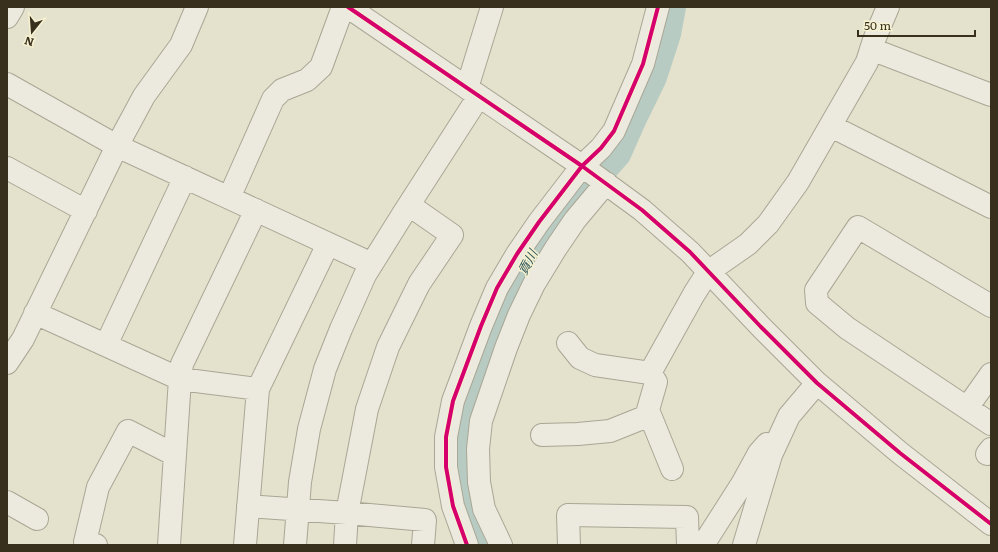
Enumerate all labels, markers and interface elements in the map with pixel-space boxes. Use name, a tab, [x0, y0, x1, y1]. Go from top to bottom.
north arrow	[12, 12, 52, 52]
scale bar	[858, 12, 975, 38]
text: 50 m	[864, 16, 891, 34]
text: N	[22, 34, 36, 52]
water label: 貢川	[513, 244, 542, 278]

